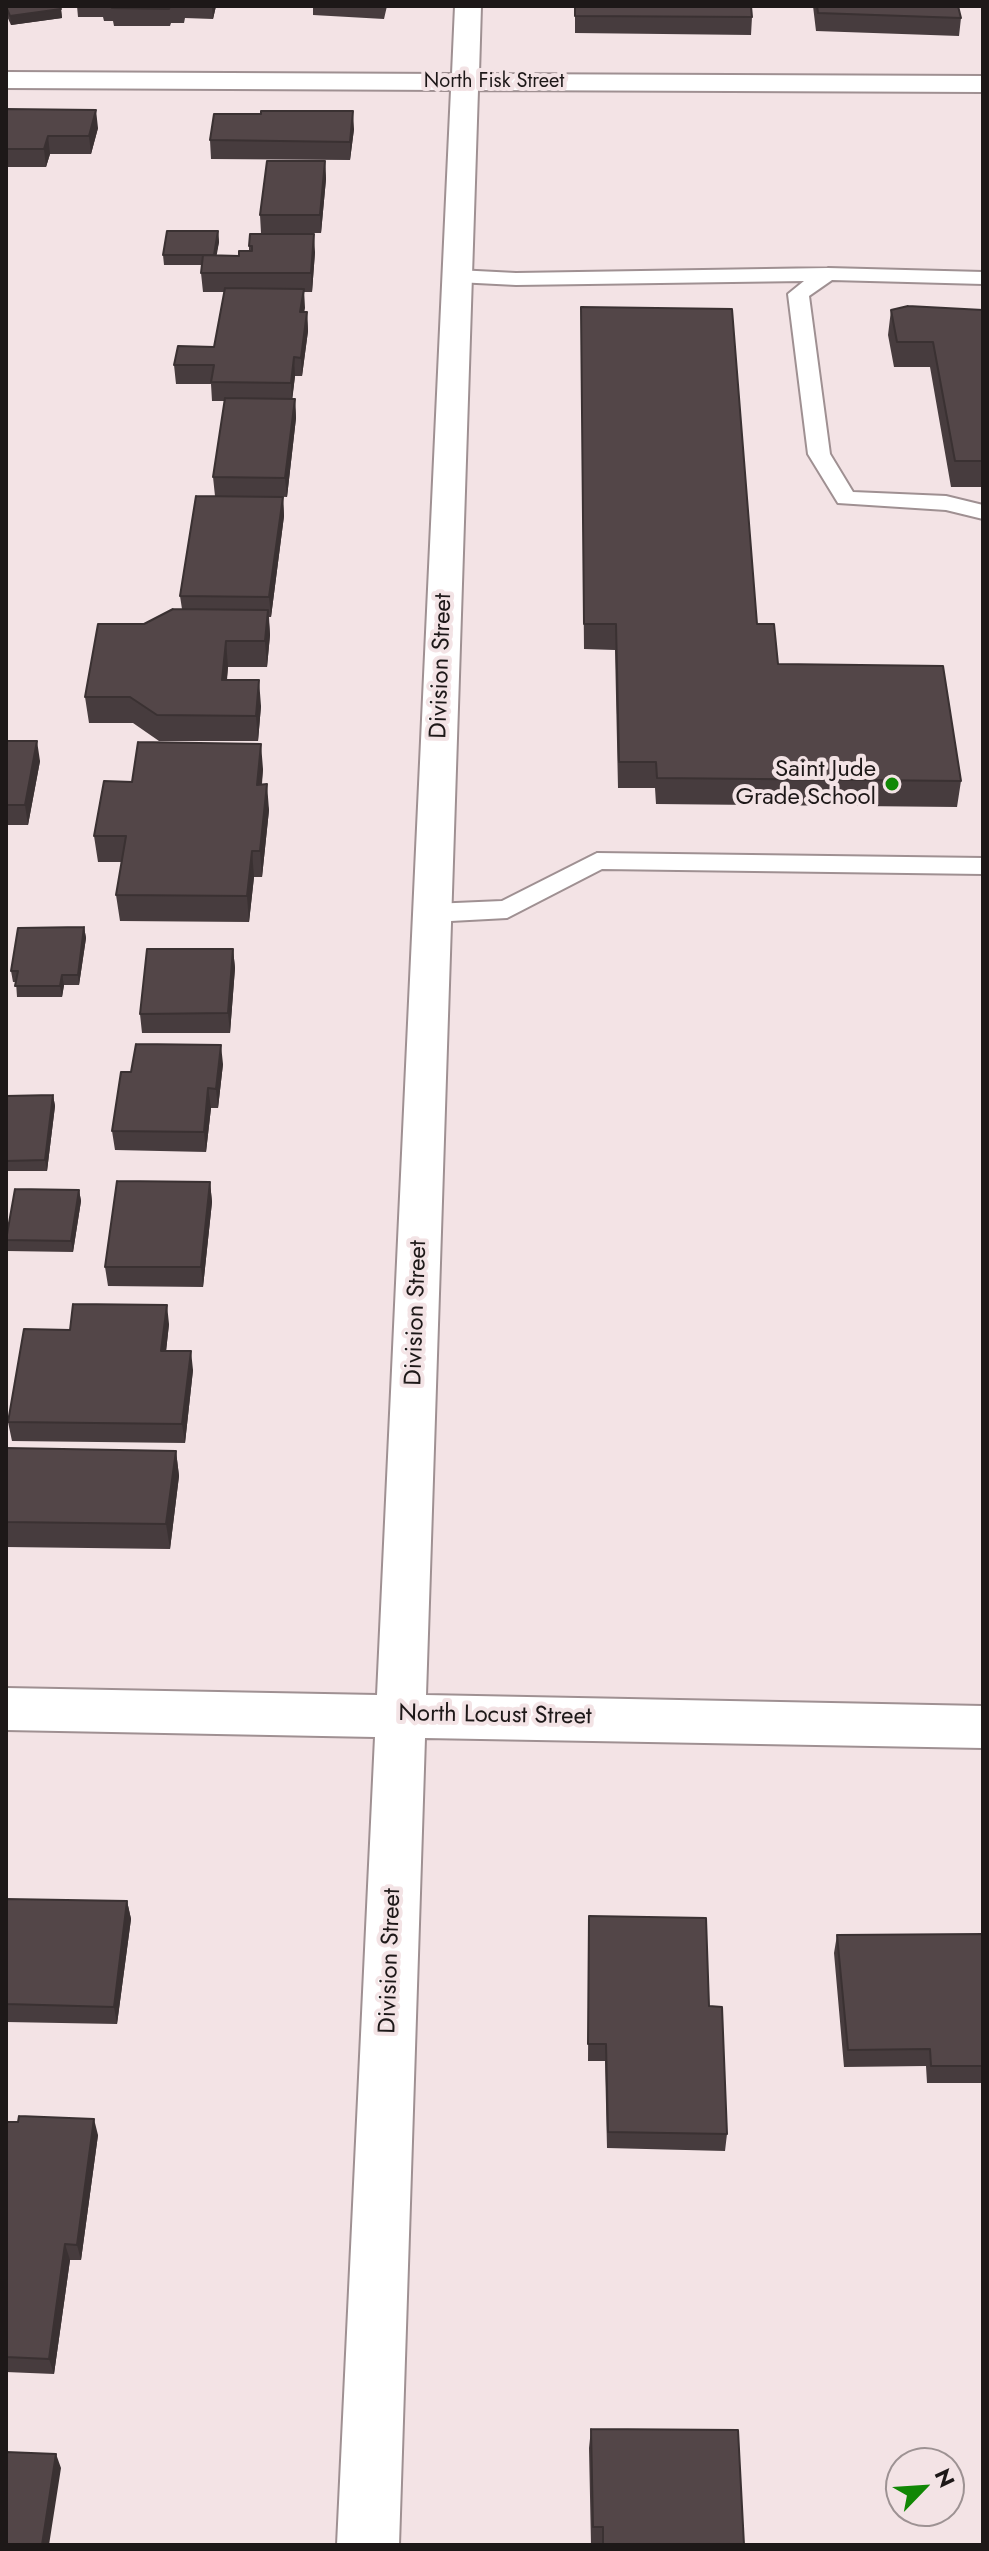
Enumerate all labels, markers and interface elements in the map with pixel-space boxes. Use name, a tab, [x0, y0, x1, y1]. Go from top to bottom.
street label: North Fisk Street	[424, 70, 564, 94]
street label: Division Street	[425, 593, 459, 739]
place label: Saint Jude Grade School	[735, 756, 876, 812]
marker: Saint Jude Grade School	[883, 775, 901, 793]
street label: Division Street	[400, 1240, 434, 1386]
street label: North Locust Street	[398, 1700, 592, 1732]
street label: Division Street	[374, 1888, 408, 2034]
north arrow	[885, 2447, 965, 2527]
text: N	[927, 2463, 963, 2492]

